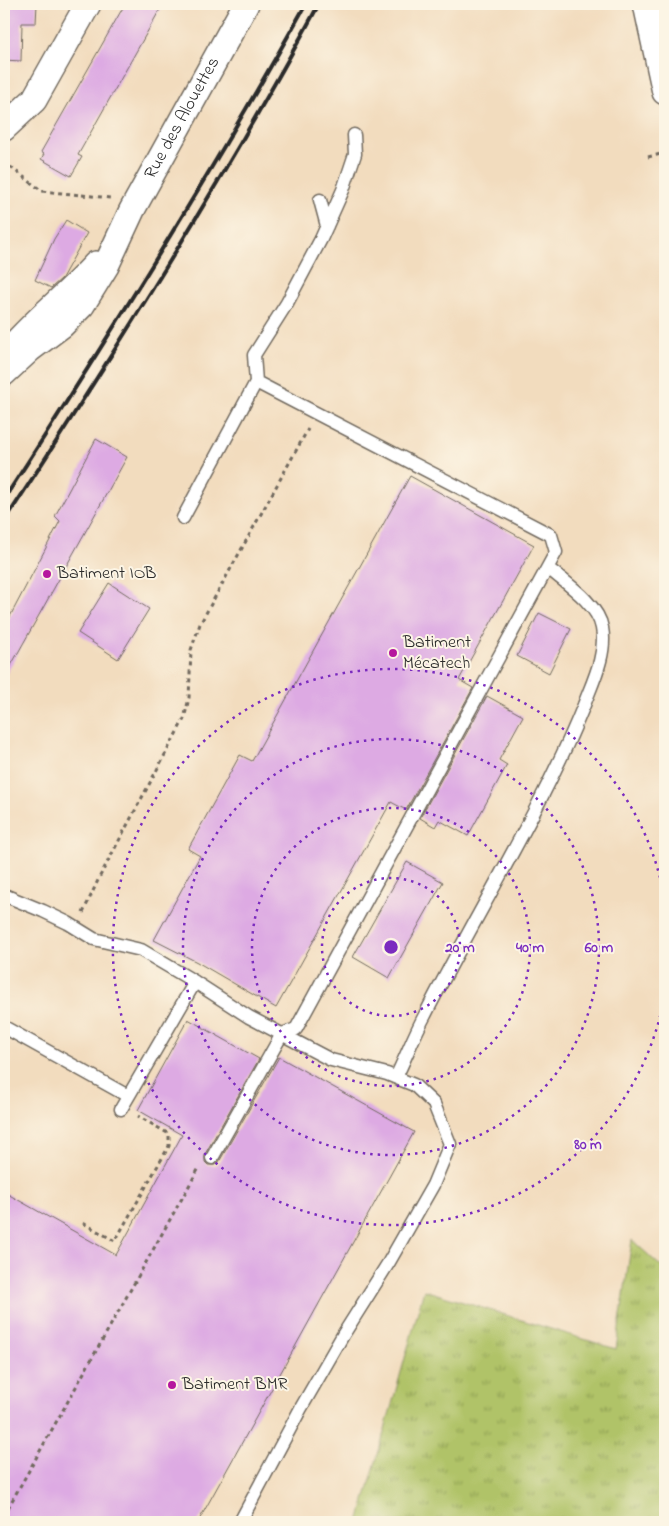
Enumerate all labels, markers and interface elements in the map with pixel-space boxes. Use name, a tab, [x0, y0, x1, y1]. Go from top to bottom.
street label: Rue des Alouettes	[138, 53, 227, 184]
place label: Batiment IOB	[56, 561, 157, 587]
marker: Batiment IOB	[41, 568, 53, 580]
place label: Batiment Mécatech	[402, 630, 471, 677]
marker: Batiment Mécatech	[387, 647, 399, 659]
text: 20 m	[444, 937, 475, 959]
text: 40 m	[515, 937, 544, 959]
text: 60 m	[584, 937, 614, 959]
centre of rings	[382, 938, 400, 956]
text: 80 m	[573, 1134, 602, 1156]
place label: Batiment BMR	[181, 1372, 288, 1398]
marker: Batiment BMR	[166, 1379, 178, 1391]

